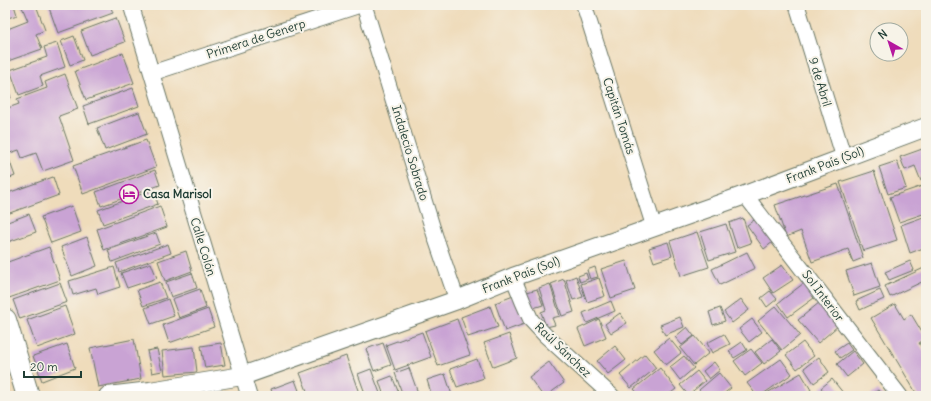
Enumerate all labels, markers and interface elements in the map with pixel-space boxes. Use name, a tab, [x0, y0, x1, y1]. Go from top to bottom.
street label: Primera de Generp	[205, 15, 307, 62]
north arrow	[869, 22, 909, 62]
text: N	[875, 26, 890, 42]
street label: 9 de Abril	[806, 55, 835, 108]
street label: Capitán Tomás	[600, 76, 639, 156]
street label: Indalecio Sobrado	[389, 103, 432, 203]
street label: Frank País (Sol)	[784, 143, 866, 186]
hotel icon: Casa Marisol	[118, 183, 140, 205]
place label: Casa Marisol	[143, 186, 212, 201]
street label: Calle Colón	[187, 216, 219, 278]
street label: Frank País (Sol)	[480, 253, 562, 296]
street label: Sol Interior	[799, 267, 848, 324]
street label: Raúl Sánchez	[532, 319, 595, 380]
scale bar	[24, 353, 81, 379]
text: 20 m	[30, 359, 58, 374]

